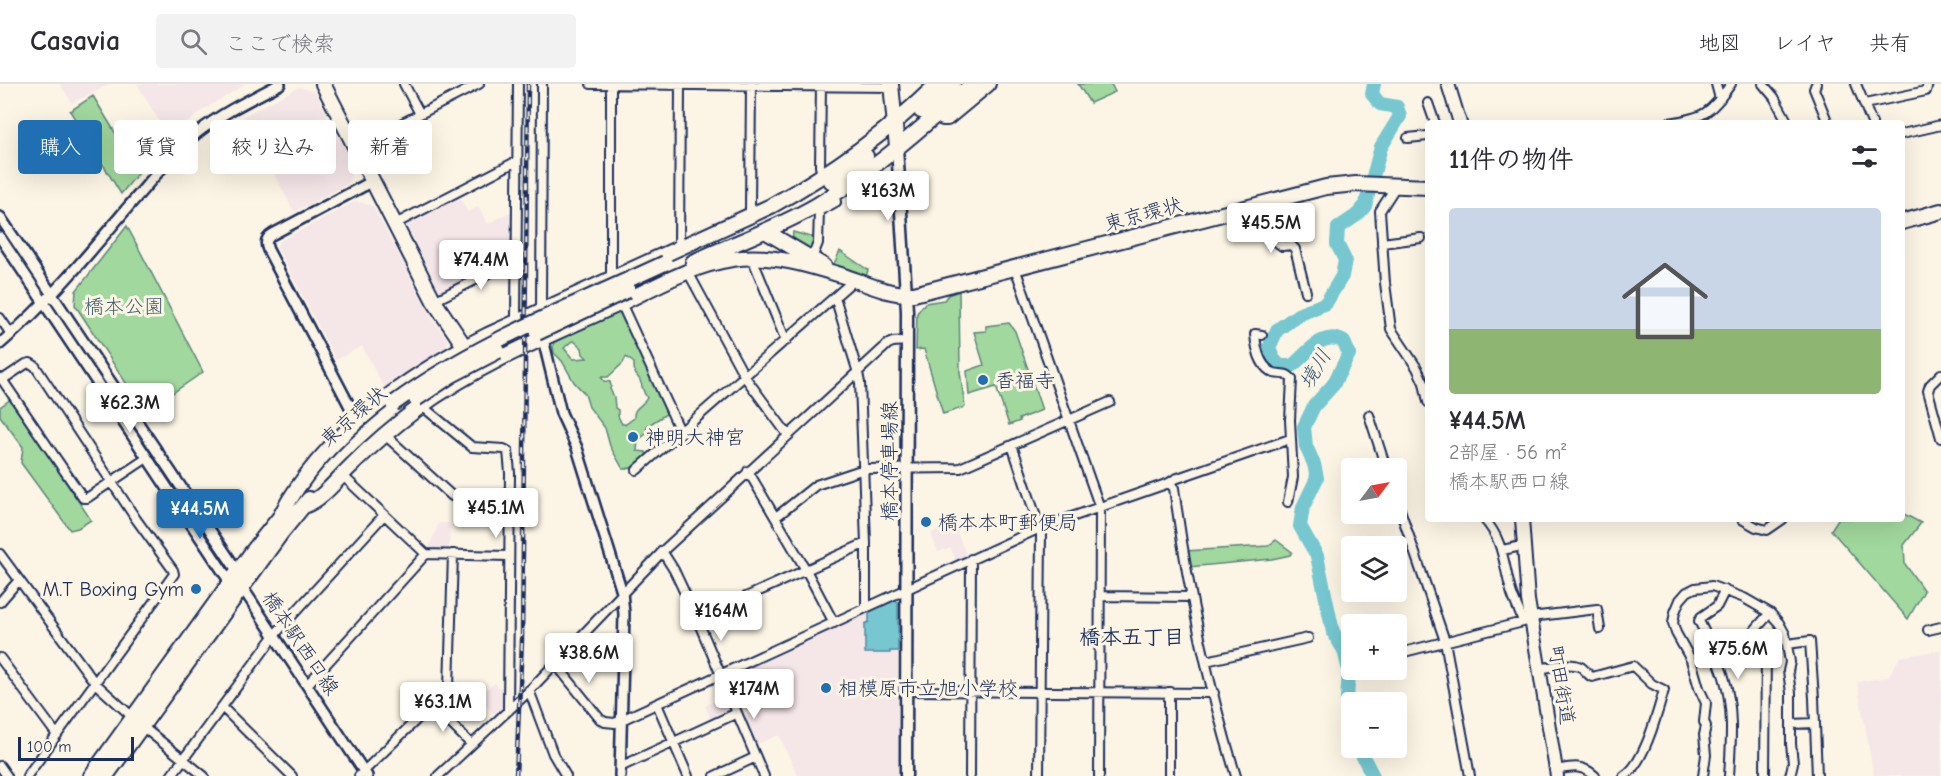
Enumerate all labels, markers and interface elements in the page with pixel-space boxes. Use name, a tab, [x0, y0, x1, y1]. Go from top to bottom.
search box	[156, 14, 576, 68]
text: Casavia	[30, 25, 120, 57]
icon: search	[177, 25, 210, 58]
text: ここで検索	[225, 31, 335, 57]
text: 地図	[1699, 31, 1741, 55]
text: レイヤ	[1774, 31, 1836, 55]
text: 共有	[1869, 31, 1911, 55]
chip: 購入	[18, 120, 102, 174]
chip: 賃貸	[114, 120, 198, 174]
chip: 絞り込み	[210, 120, 336, 174]
chip: 新着	[348, 120, 432, 174]
icon: filters	[1848, 140, 1881, 173]
text: 11件の物件	[1449, 145, 1573, 175]
pin: ¥163M	[846, 171, 930, 222]
text: ¥163M	[861, 179, 915, 202]
street label: 東京環状	[1102, 193, 1185, 236]
pin: ¥45.5M	[1222, 203, 1320, 254]
text: ¥45.5M	[1241, 211, 1301, 234]
pin: ¥74.4M	[432, 240, 530, 291]
icon: home	[1611, 247, 1719, 355]
text: ¥74.4M	[453, 248, 509, 271]
park label: 橋本公園	[84, 295, 164, 318]
water label: 境川	[1294, 345, 1336, 393]
place label: 香福寺	[995, 369, 1055, 392]
marker: 香福寺	[976, 373, 990, 387]
street label: 東京環状	[316, 381, 391, 451]
pin: ¥62.3M	[81, 383, 179, 434]
text: ¥62.3M	[100, 391, 160, 414]
street label: 橋本停車場線	[878, 401, 901, 521]
text: ¥44.5M	[1449, 406, 1526, 436]
place label: 神明大神宮	[645, 426, 745, 449]
marker: 神明大神宮	[626, 430, 640, 444]
text: 2部屋 · 56 m²	[1449, 441, 1566, 464]
north arrow	[1341, 458, 1407, 524]
map controls	[1341, 458, 1407, 758]
text: 橋本駅西口線	[1449, 470, 1569, 493]
pin: ¥45.1M	[447, 488, 545, 539]
pin: ¥44.5M	[151, 489, 249, 540]
text: ¥45.1M	[467, 496, 525, 519]
text: ¥44.5M	[171, 497, 229, 520]
place label: 橋本本町郵便局	[938, 511, 1078, 534]
marker: 橋本本町郵便局	[919, 515, 933, 529]
button: layers	[1341, 536, 1407, 602]
place label: M.T Boxing Gym	[42, 578, 184, 601]
marker: M.T Boxing Gym	[189, 582, 203, 596]
street label: 橋本駅西口線	[257, 587, 344, 699]
pin: ¥164M	[679, 591, 763, 642]
text: ¥164M	[694, 599, 748, 622]
button: +	[1341, 614, 1407, 680]
district label: 橋本五丁目	[1080, 625, 1185, 649]
pin: ¥75.6M	[1689, 629, 1787, 680]
pin: ¥38.6M	[540, 633, 638, 684]
text: ¥75.6M	[1708, 637, 1768, 660]
text: ¥38.6M	[559, 641, 619, 664]
street label: 町田街道	[1544, 644, 1579, 726]
pin: ¥174M	[712, 669, 796, 720]
text: ¥174M	[729, 677, 779, 700]
place label: 相模原市立旭小学校	[838, 677, 1018, 700]
marker: 相模原市立旭小学校	[819, 681, 833, 695]
pin: ¥63.1M	[394, 682, 492, 733]
text: ¥63.1M	[414, 690, 472, 713]
button: −	[1341, 692, 1407, 758]
scale bar	[18, 734, 134, 762]
text: 100 m	[27, 738, 71, 756]

